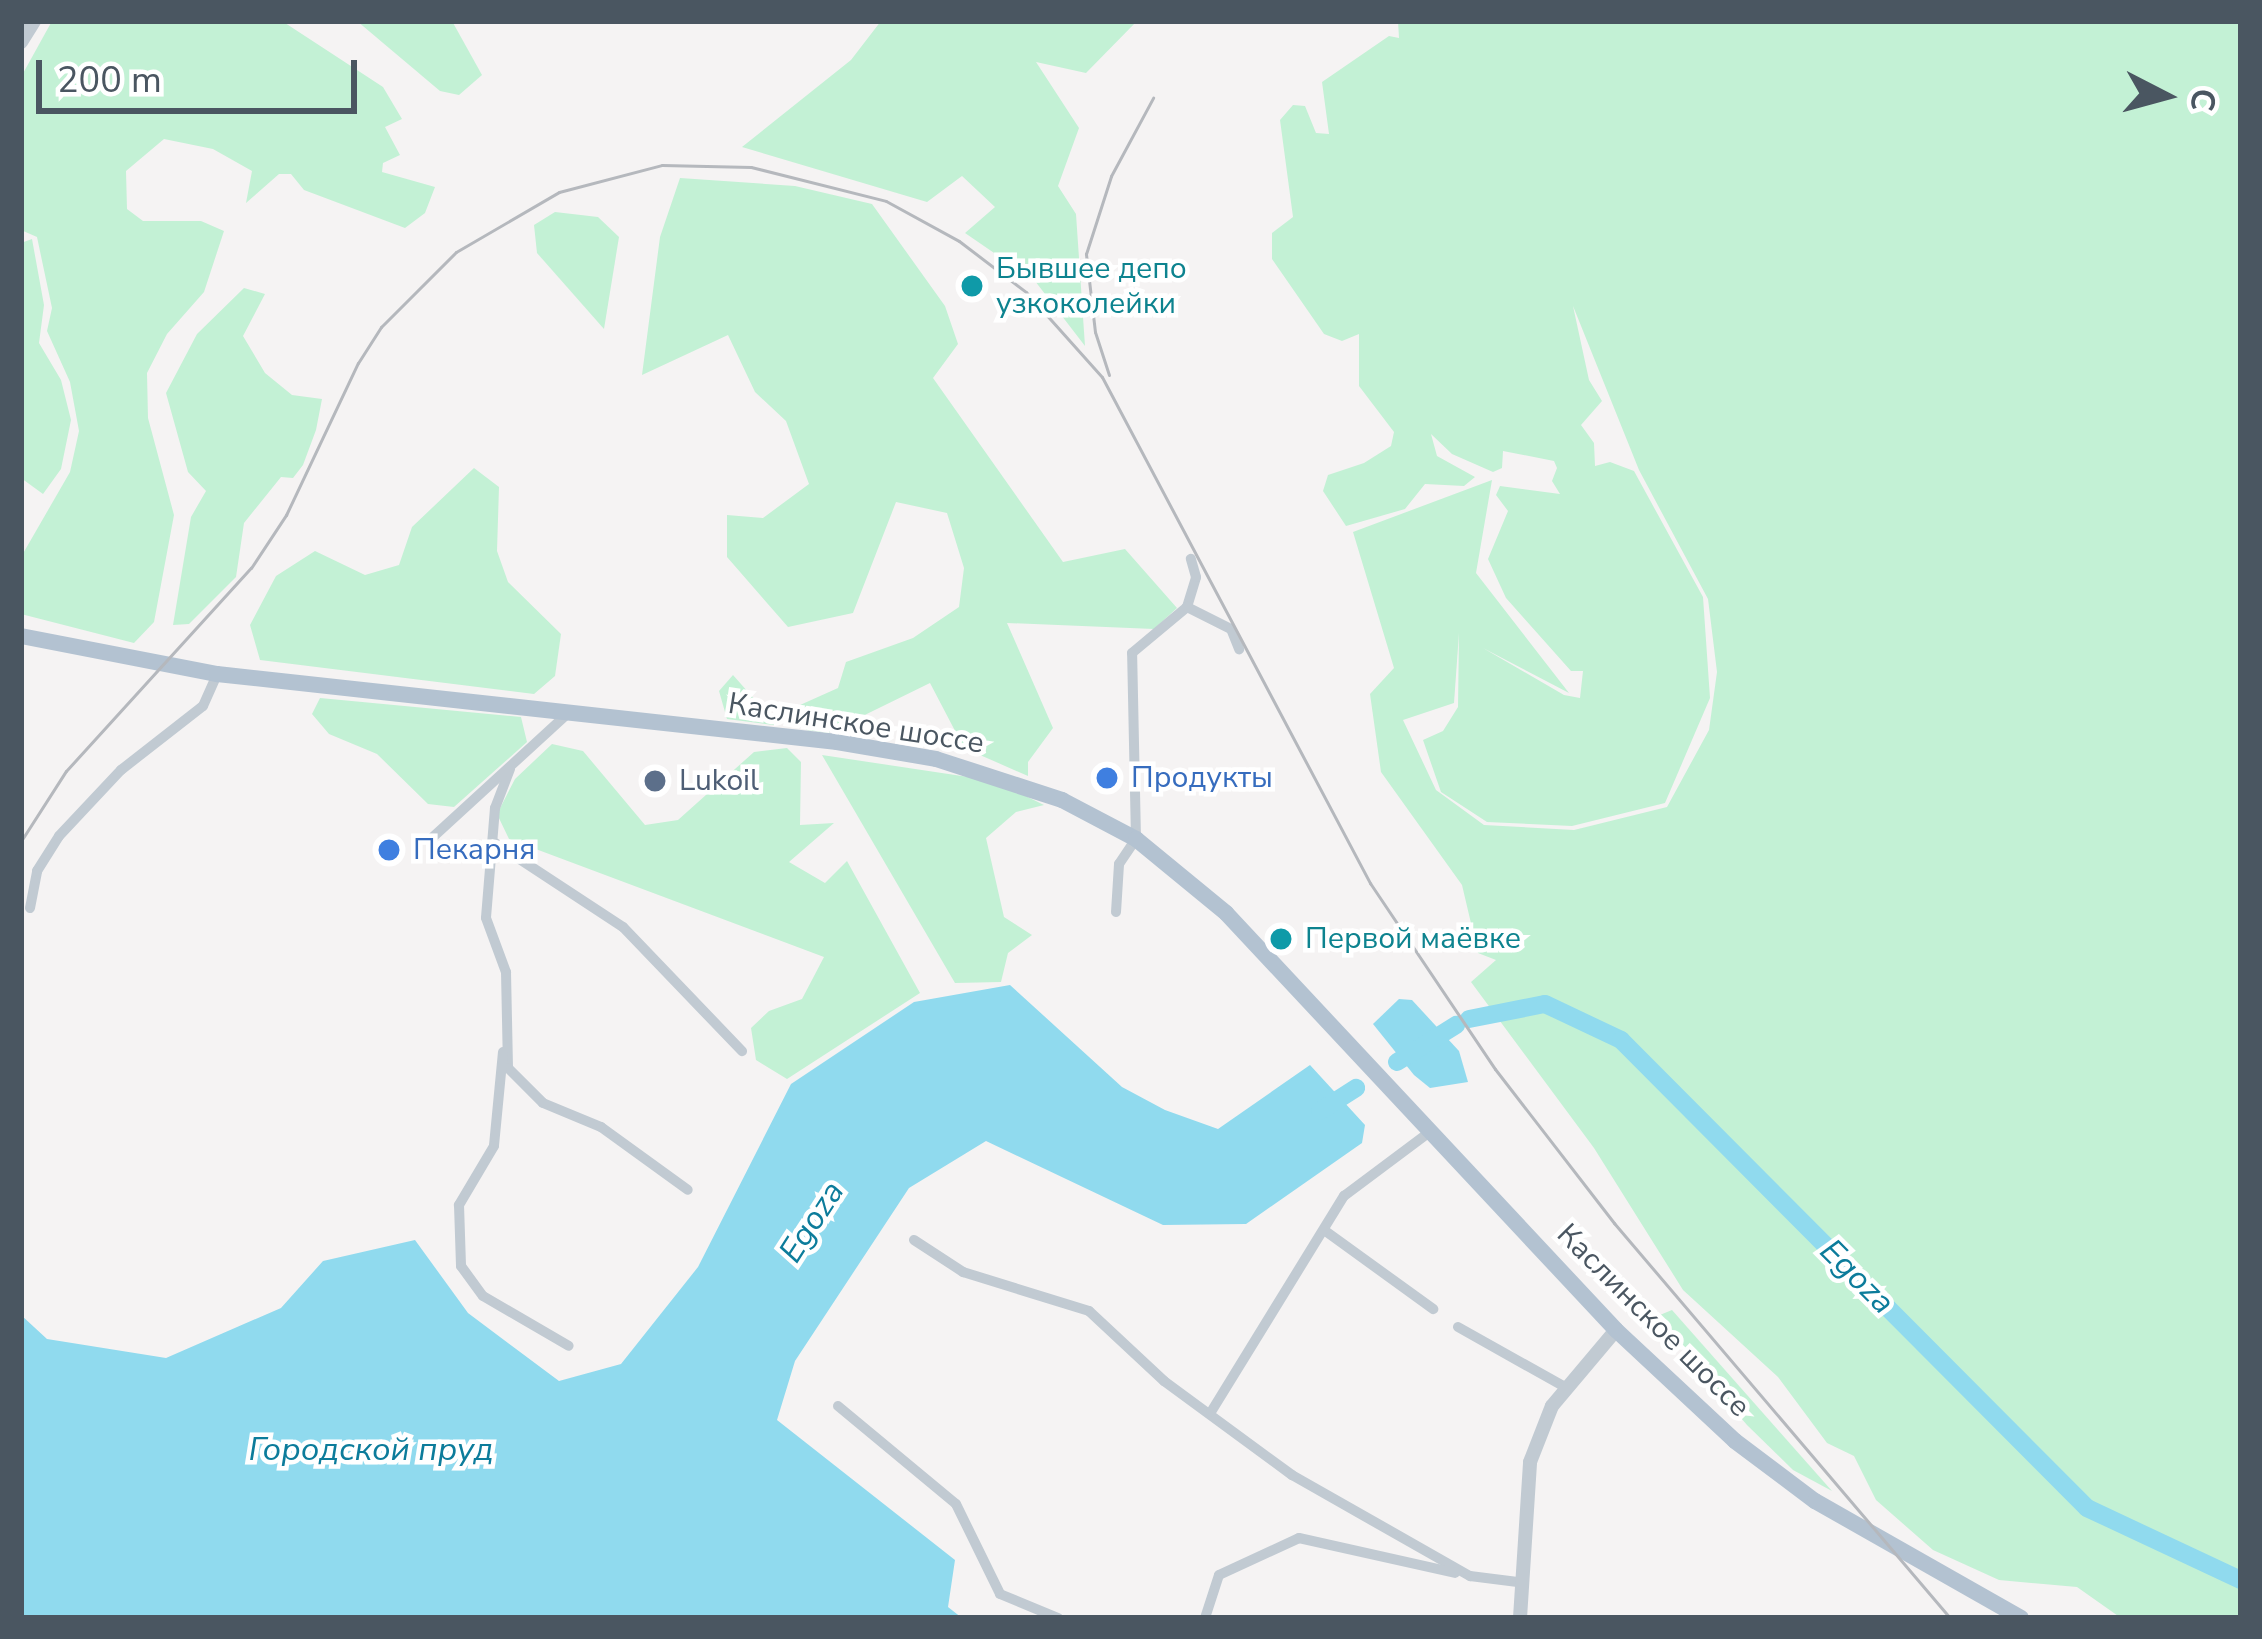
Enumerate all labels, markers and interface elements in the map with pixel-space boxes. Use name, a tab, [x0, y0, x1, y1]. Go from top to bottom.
scale bar	[42, 36, 363, 110]
north arrow	[2106, 36, 2226, 156]
text: 200 m	[57, 56, 162, 105]
text: С	[2179, 86, 2226, 113]
place label: Бывшее депо узкоколейки	[996, 251, 1187, 322]
marker: Бывшее депо узкоколейки	[959, 273, 985, 299]
street label: Каслинское шоссе	[726, 686, 986, 762]
place label: Продукты	[1131, 760, 1273, 796]
place label: Lukoil	[679, 763, 759, 799]
marker: Продукты	[1094, 765, 1120, 791]
marker: Lukoil	[642, 768, 668, 794]
place label: Пекарня	[413, 832, 535, 868]
marker: Пекарня	[376, 837, 402, 863]
place label: Первой маёвке	[1305, 921, 1521, 957]
marker: Первой маёвке	[1268, 926, 1294, 952]
water label: Egoza	[771, 1174, 853, 1270]
street label: Каслинское шоссе	[1549, 1217, 1757, 1425]
water label: Egoza	[1811, 1231, 1903, 1323]
water label: Городской пруд	[249, 1430, 493, 1470]

